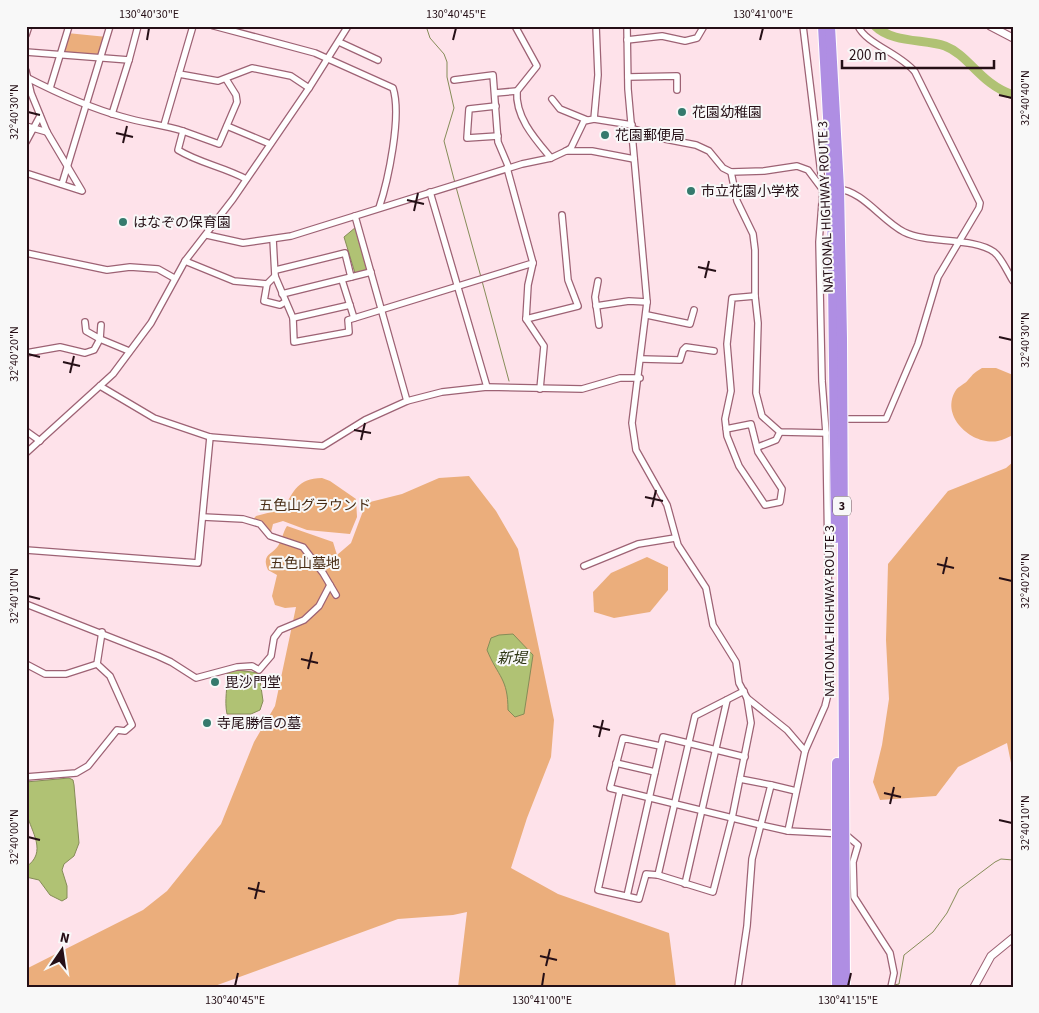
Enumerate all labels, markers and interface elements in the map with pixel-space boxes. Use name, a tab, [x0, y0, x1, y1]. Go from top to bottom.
text: 130°40'30"E	[119, 6, 179, 23]
text: 130°40'45"E	[426, 6, 486, 23]
text: 130°41'00"E	[733, 6, 793, 23]
scale bar	[842, 38, 994, 70]
text: 200 m	[849, 45, 887, 66]
text: 32°40'40"N	[1017, 70, 1034, 126]
text: 32°40'30"N	[6, 84, 23, 140]
place label: 花園幼稚園	[692, 103, 762, 123]
marker: 花園幼稚園	[676, 106, 688, 118]
street label: NATIONAL HIGHWAY ROUTE 3	[813, 121, 839, 293]
place label: 花園郵便局	[615, 126, 685, 146]
marker: 花園郵便局	[599, 129, 611, 141]
place label: 市立花園小学校	[701, 182, 799, 202]
marker: 市立花園小学校	[685, 185, 697, 197]
place label: はなぞの保育園	[133, 213, 231, 233]
marker: はなぞの保育園	[117, 216, 129, 228]
text: 32°40'30"N	[1017, 312, 1034, 368]
text: 32°40'20"N	[6, 326, 23, 382]
park label: 五色山グラウンド	[259, 496, 371, 516]
road number: 3	[833, 496, 851, 516]
street label: NATIONAL HIGHWAY ROUTE 3	[820, 525, 840, 697]
text: 32°40'20"N	[1017, 553, 1034, 609]
park label: 五色山墓地	[270, 554, 340, 574]
text: 32°40'10"N	[6, 568, 23, 624]
water label: 新堤	[497, 648, 529, 669]
place label: 毘沙門堂	[225, 673, 281, 693]
marker: 毘沙門堂	[209, 676, 221, 688]
place label: 寺尾勝信の墓	[217, 714, 301, 734]
marker: 寺尾勝信の墓	[201, 717, 213, 729]
text: 32°40'10"N	[1017, 795, 1034, 851]
text: 32°40'00"N	[6, 809, 23, 865]
north arrow	[38, 926, 88, 976]
text: N	[58, 928, 71, 949]
text: 130°40'45"E	[205, 992, 265, 1009]
text: 130°41'00"E	[512, 992, 572, 1009]
text: 130°41'15"E	[818, 992, 878, 1009]

